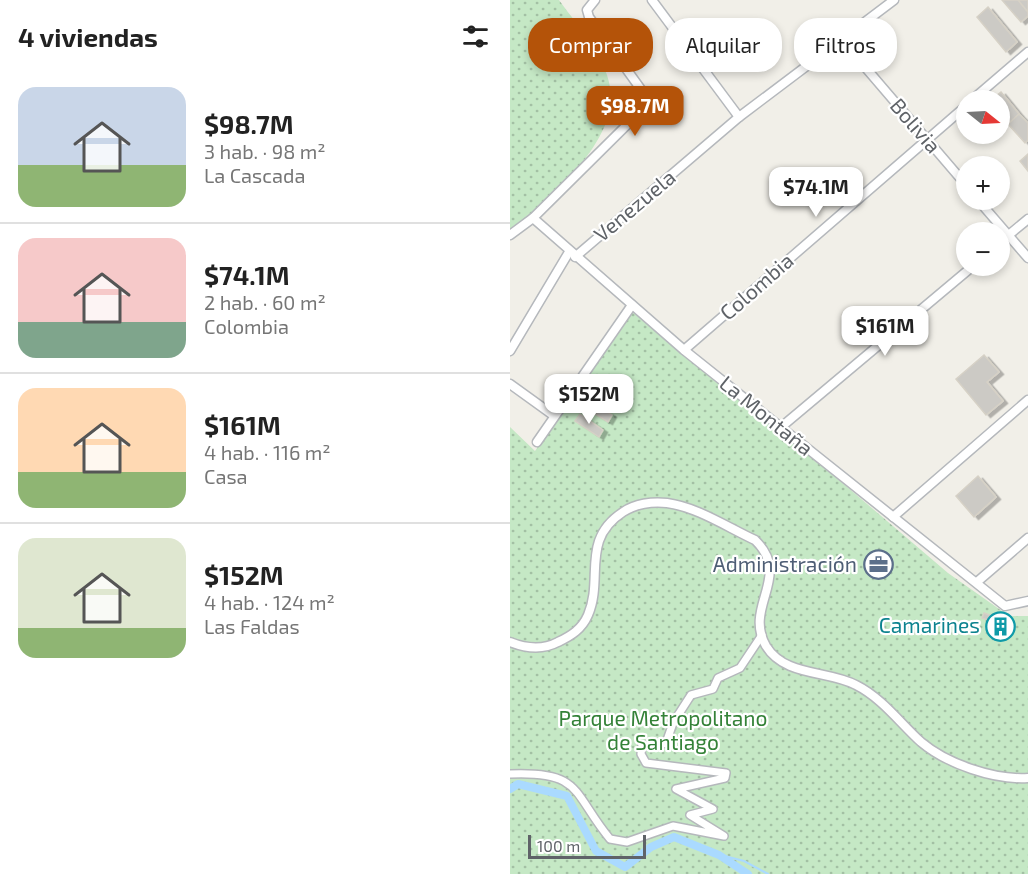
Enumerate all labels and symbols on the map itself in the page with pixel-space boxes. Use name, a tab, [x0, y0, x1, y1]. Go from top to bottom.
pin: $98.7M	[586, 86, 684, 137]
north arrow	[956, 90, 1010, 144]
street label: Bolivia	[886, 93, 947, 157]
street label: Venezuela	[588, 164, 680, 246]
pin: $74.1M	[767, 167, 865, 218]
street label: Colombia	[714, 247, 798, 325]
pin: $161M	[843, 306, 927, 357]
street label: La Montaña	[715, 370, 819, 460]
pin: $152M	[547, 374, 631, 425]
office icon: Administración	[862, 549, 894, 581]
place label: Administración	[713, 551, 857, 576]
building icon: Camarines	[985, 610, 1017, 642]
place label: Camarines	[879, 612, 980, 637]
park label: Parque Metropolitano de Santiago	[559, 705, 767, 754]
scale bar	[528, 832, 646, 860]

